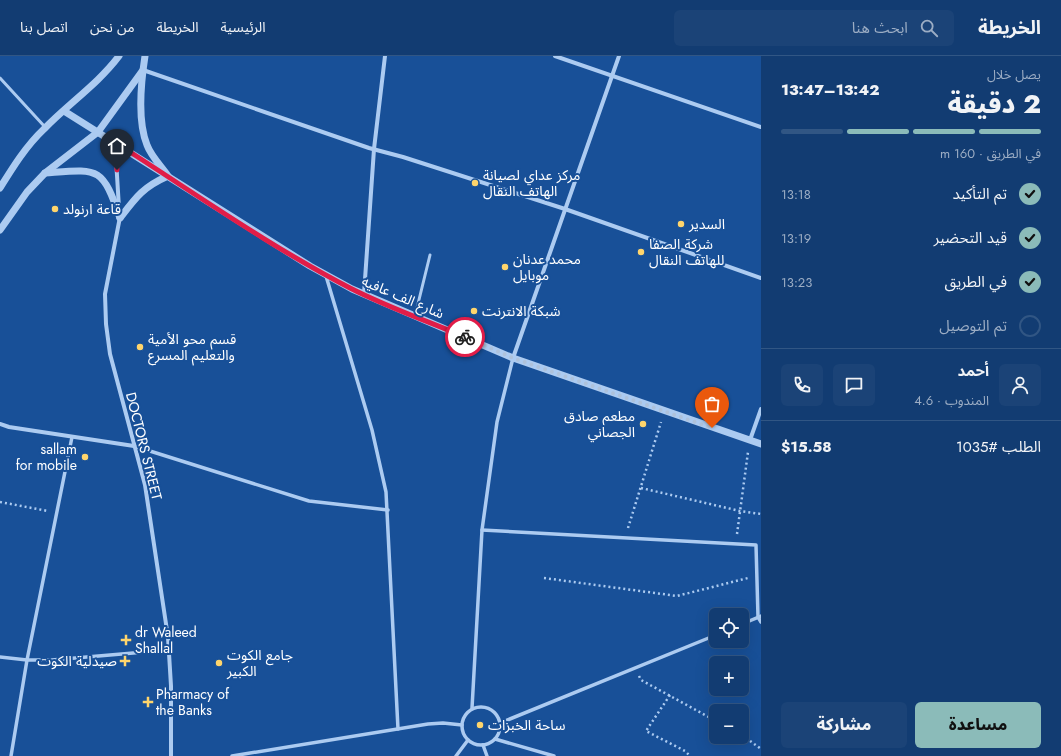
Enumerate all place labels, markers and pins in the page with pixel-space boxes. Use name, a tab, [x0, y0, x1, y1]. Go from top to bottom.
pin	[100, 129, 134, 170]
place label: مركز عداي لصيانة الهاتف النقال	[483, 165, 580, 201]
marker: مركز عداي لصيانة الهاتف النقال	[470, 178, 480, 188]
place label: قاعة ارنولد	[63, 199, 121, 219]
marker: قاعة ارنولد	[50, 204, 60, 214]
place label: السدير	[688, 214, 725, 234]
marker: السدير	[676, 219, 686, 229]
place label: شركة الصفا للهاتف النقال	[649, 234, 724, 270]
marker: شركة الصفا للهاتف النقال	[636, 247, 646, 257]
place label: محمد عدنان موبايل	[513, 249, 581, 285]
marker: محمد عدنان موبايل	[500, 262, 510, 272]
place label: شبكة الانترنت	[482, 301, 561, 321]
marker: شبكة الانترنت	[469, 306, 479, 316]
place label: قسم محو الأمية والتعليم المسرع	[148, 329, 236, 366]
marker: قسم محو الأمية والتعليم المسرع	[135, 342, 145, 352]
pin	[695, 387, 729, 428]
place label: مطعم صادق الجصاني	[564, 406, 635, 443]
marker: مطعم صادق الجصاني	[638, 419, 648, 429]
place label: sallam for mobile	[16, 439, 77, 475]
marker: sallam for mobile	[80, 452, 90, 462]
place label: dr Waleed Shallal	[135, 622, 197, 658]
marker: dr Waleed Shallal	[120, 634, 132, 646]
place label: جامع الكوت الكبير	[226, 645, 293, 681]
place label: صيدلية الكوت	[37, 651, 117, 671]
marker: صيدلية الكوت	[120, 656, 130, 666]
marker: جامع الكوت الكبير	[214, 658, 224, 668]
place label: Pharmacy of the Banks	[156, 684, 230, 720]
marker: Pharmacy of the Banks	[143, 697, 153, 707]
place label: ساحة الخبزات	[488, 715, 565, 735]
marker: ساحة الخبزات	[475, 720, 485, 730]

